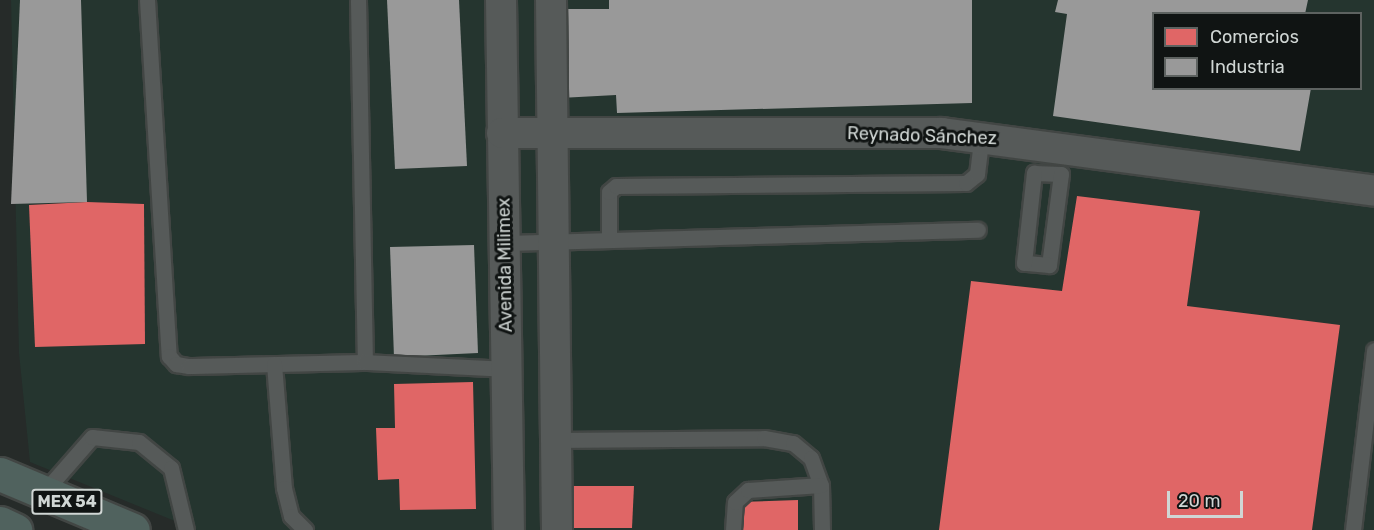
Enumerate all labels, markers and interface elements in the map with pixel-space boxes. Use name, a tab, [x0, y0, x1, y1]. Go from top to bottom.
legend	[1152, 12, 1362, 90]
text: Comercios	[1210, 26, 1299, 48]
text: Industria	[1210, 56, 1285, 78]
street label: Reynado Sánchez	[847, 123, 997, 149]
street label: Avenida Milimex	[493, 198, 517, 332]
scale bar	[1170, 479, 1246, 517]
road number: MEX 54	[31, 489, 103, 515]
text: 20 m	[1178, 490, 1220, 512]

